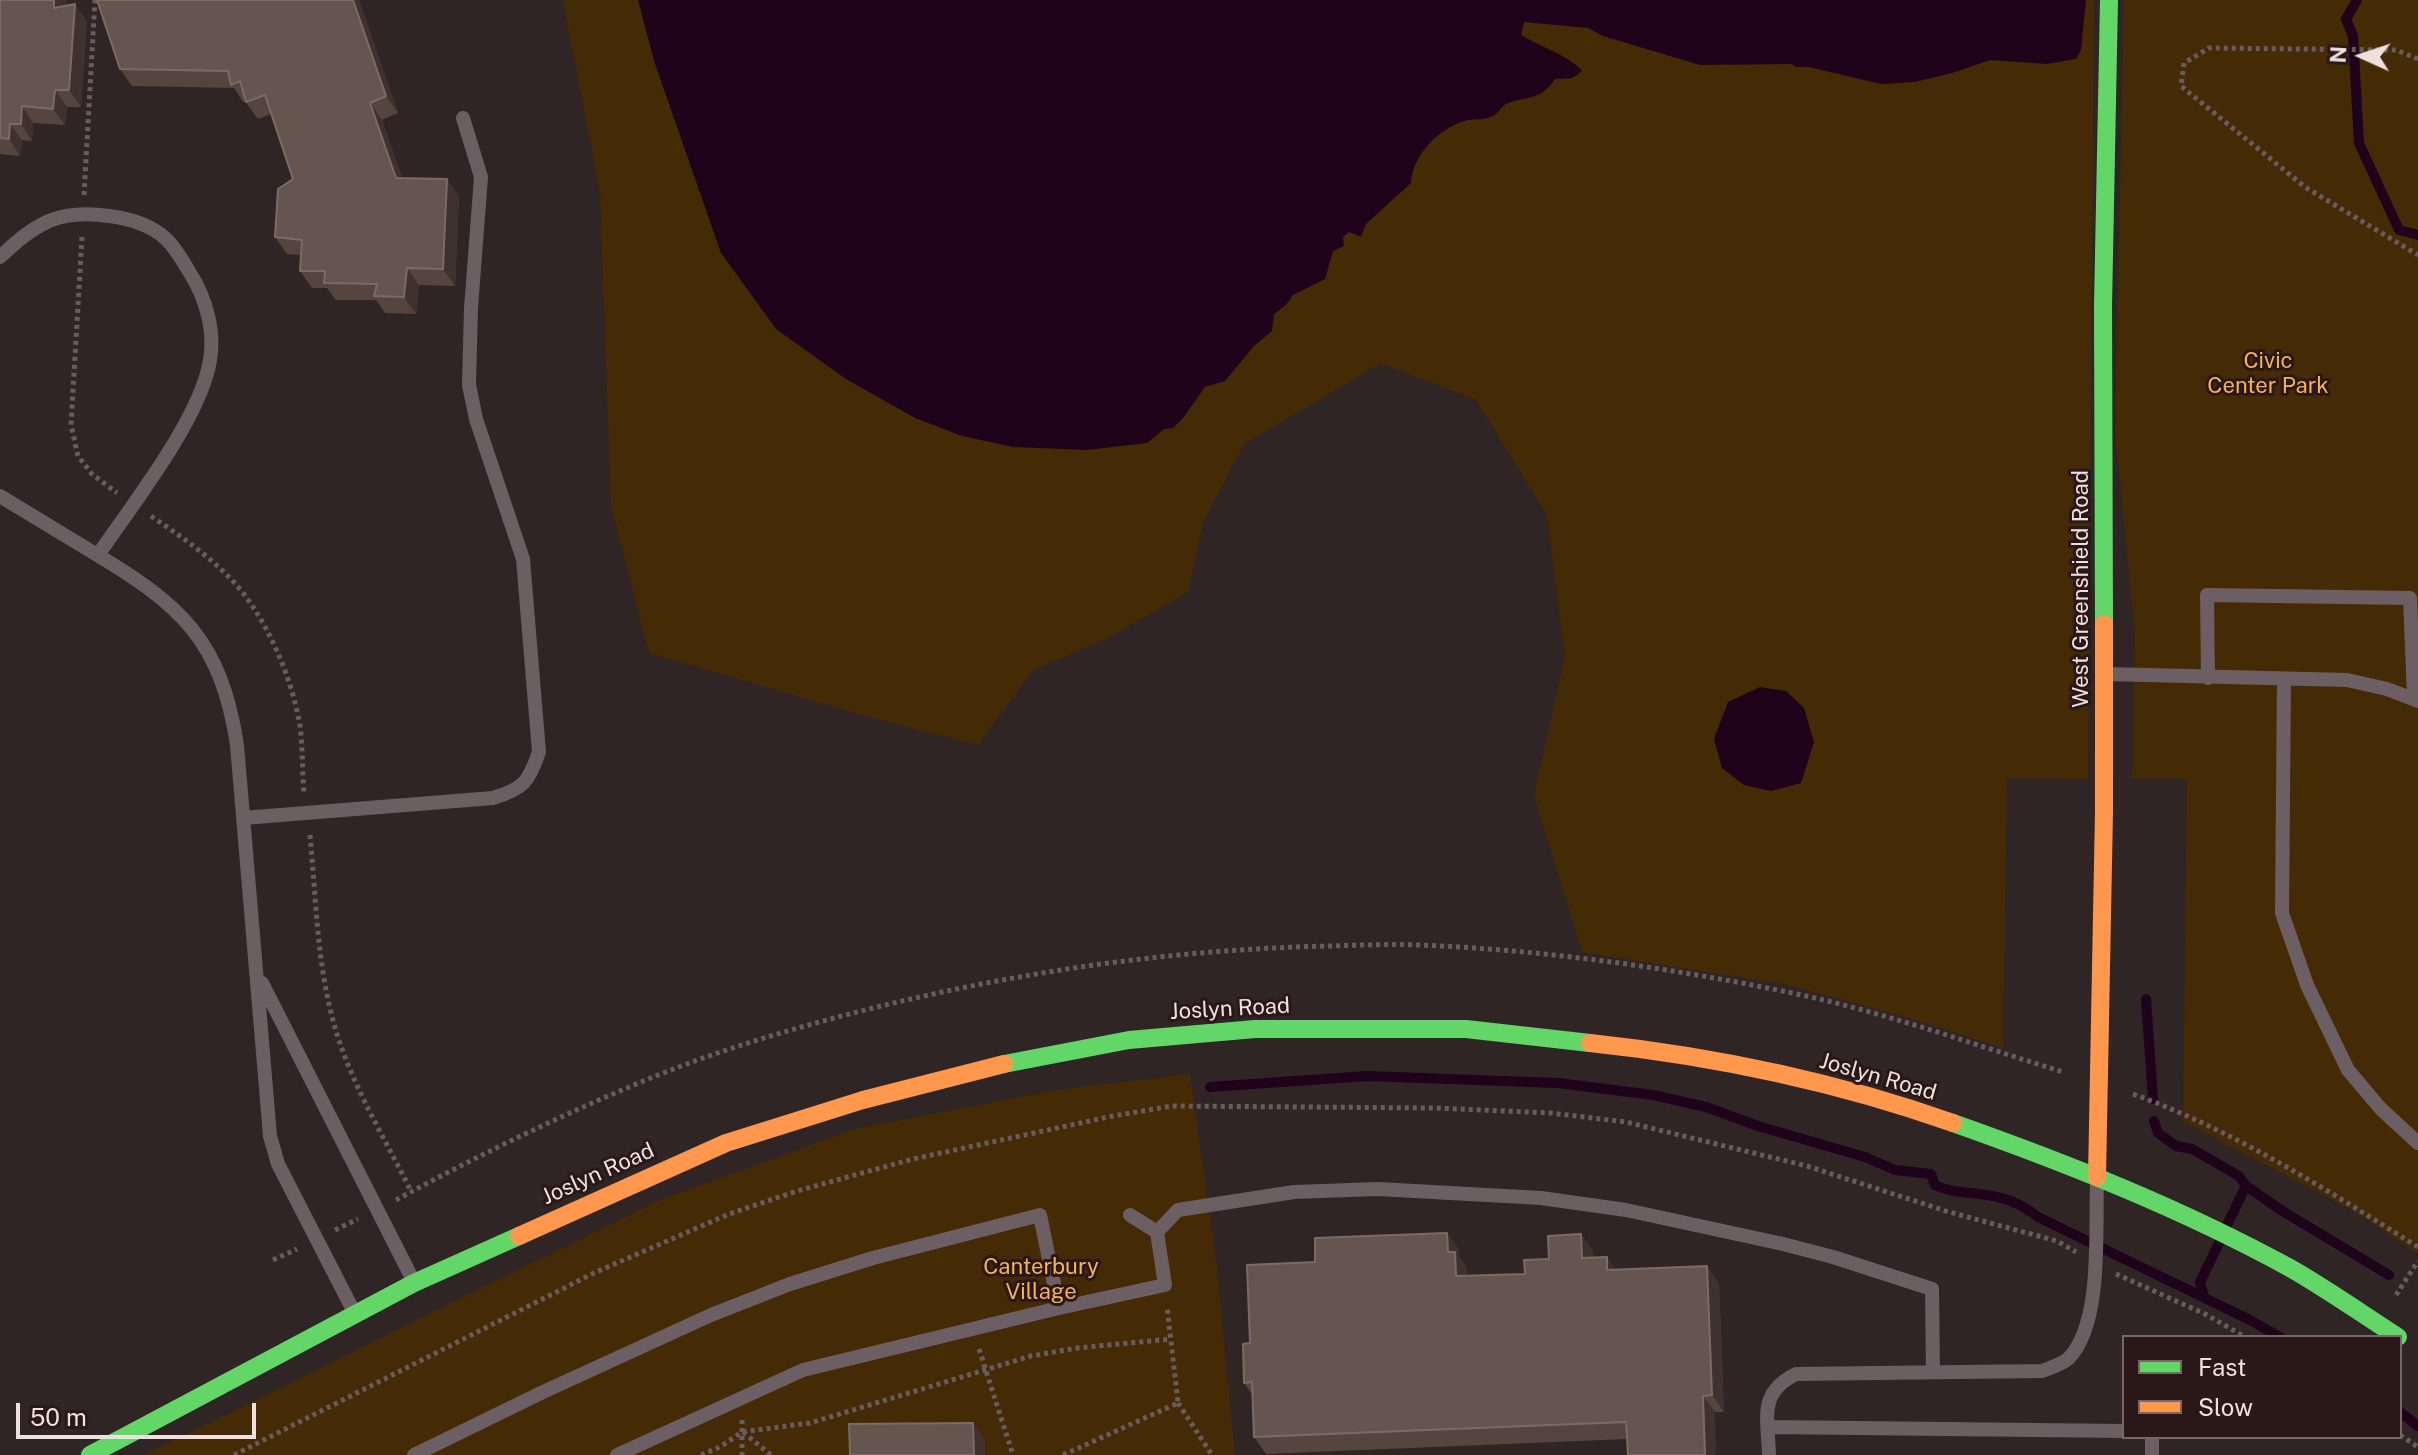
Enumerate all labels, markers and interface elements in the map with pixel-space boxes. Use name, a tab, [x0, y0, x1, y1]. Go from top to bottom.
north arrow	[2322, 16, 2402, 96]
text: N	[2325, 45, 2351, 64]
park label: Civic Center Park	[2207, 348, 2329, 400]
street label: West Greenshield Road	[2068, 470, 2094, 708]
street label: Joslyn Road	[1169, 993, 1291, 1025]
street label: Joslyn Road	[1817, 1048, 1939, 1106]
street label: Joslyn Road	[538, 1138, 658, 1210]
park label: Canterbury Village	[983, 1254, 1099, 1306]
legend	[2122, 1335, 2402, 1439]
text: Fast	[2198, 1353, 2246, 1381]
scale bar	[20, 1387, 260, 1437]
text: Slow	[2198, 1393, 2253, 1421]
text: 50 m	[30, 1403, 87, 1431]

